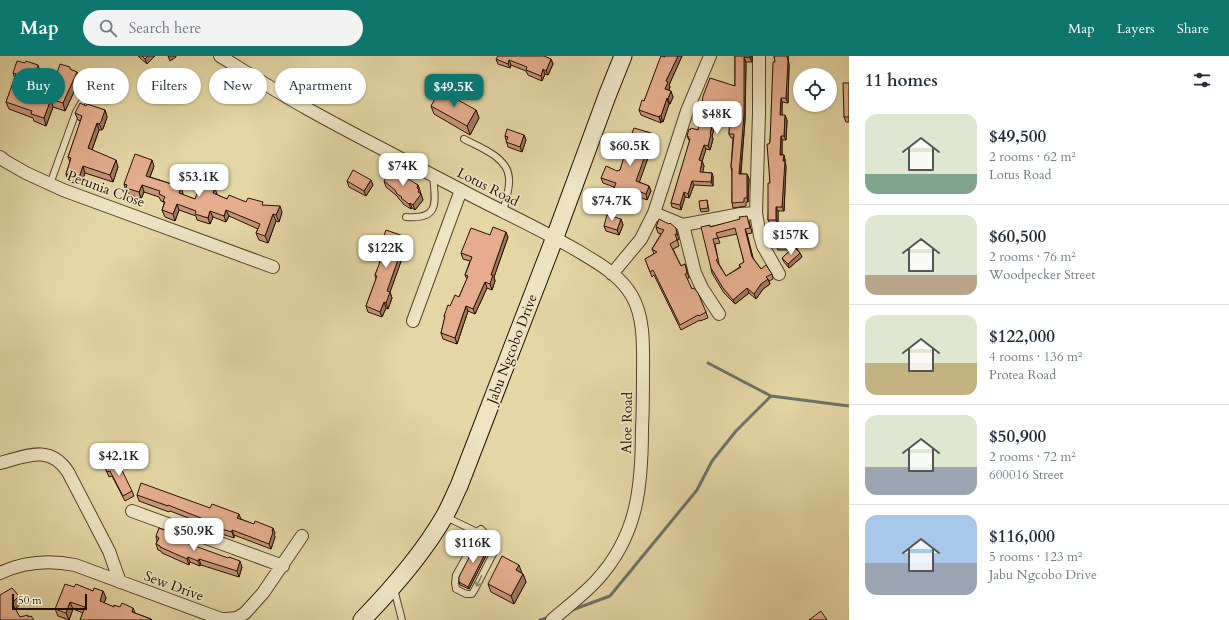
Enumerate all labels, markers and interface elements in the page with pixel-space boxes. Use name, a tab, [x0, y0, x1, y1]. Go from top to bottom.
search box	[83, 10, 363, 46]
text: Map	[20, 15, 59, 41]
icon: search	[97, 17, 119, 39]
text: Search here	[129, 18, 201, 38]
text: Map	[1068, 19, 1095, 38]
text: Layers	[1117, 19, 1155, 38]
text: Share	[1177, 19, 1209, 38]
chip: Buy	[12, 68, 65, 104]
chip: Rent	[73, 68, 129, 104]
chip: Filters	[137, 68, 201, 104]
chip: New	[209, 68, 267, 104]
chip: Apartment	[275, 68, 366, 104]
map controls	[793, 68, 837, 112]
button: locate	[793, 68, 837, 112]
text: 11 homes	[865, 69, 938, 92]
icon: filters	[1191, 69, 1213, 91]
pin: $49.5K	[421, 74, 487, 108]
text: $49.5K	[434, 78, 474, 96]
pin: $48K	[693, 101, 741, 135]
text: $48K	[702, 105, 732, 123]
text: $49,500	[989, 125, 1046, 148]
icon: home	[897, 130, 945, 178]
pin: $60.5K	[597, 133, 663, 167]
text: $60.5K	[610, 137, 650, 155]
text: 2 rooms · 62 m²	[989, 148, 1076, 166]
pin: $74K	[379, 153, 427, 187]
text: $74K	[388, 157, 418, 175]
street label: Lotus Road	[454, 163, 523, 211]
pin: $53.1K	[166, 164, 232, 198]
street label: Petunia Close	[65, 166, 147, 212]
text: Lotus Road	[989, 166, 1052, 184]
text: $53.1K	[179, 168, 219, 186]
pin: $74.7K	[579, 188, 645, 222]
text: $74.7K	[592, 192, 632, 210]
pin: $157K	[763, 222, 819, 256]
text: $60,500	[989, 225, 1046, 248]
text: $157K	[772, 226, 810, 244]
icon: home	[897, 231, 945, 279]
pin: $122K	[358, 235, 414, 269]
text: $122K	[367, 239, 405, 257]
text: 2 rooms · 76 m²	[989, 248, 1076, 266]
text: Woodpecker Street	[989, 266, 1095, 284]
street label: Jabu Ngcobo Drive	[482, 291, 542, 409]
text: $122,000	[989, 325, 1055, 348]
icon: home	[897, 331, 945, 379]
text: 4 rooms · 136 m²	[989, 348, 1082, 366]
text: Protea Road	[989, 366, 1056, 384]
street label: Aloe Road	[617, 391, 637, 454]
text: $50,900	[989, 425, 1046, 448]
icon: home	[897, 431, 945, 479]
pin: $42.1K	[86, 443, 152, 477]
text: $42.1K	[99, 447, 139, 465]
text: 2 rooms · 72 m²	[989, 448, 1076, 466]
text: 600016 Street	[989, 466, 1064, 484]
pin: $50.9K	[161, 518, 227, 552]
text: $50.9K	[174, 522, 214, 540]
text: $116,000	[989, 525, 1055, 548]
pin: $116K	[445, 530, 501, 564]
icon: home	[897, 531, 945, 579]
text: $116K	[454, 534, 492, 552]
text: 5 rooms · 123 m²	[989, 548, 1082, 566]
street label: Sew Drive	[142, 566, 206, 606]
text: Jabu Ngcobo Drive	[989, 566, 1097, 584]
one-way arrow	[475, 575, 482, 587]
scale bar	[12, 592, 87, 611]
text: 50 m	[18, 593, 42, 608]

